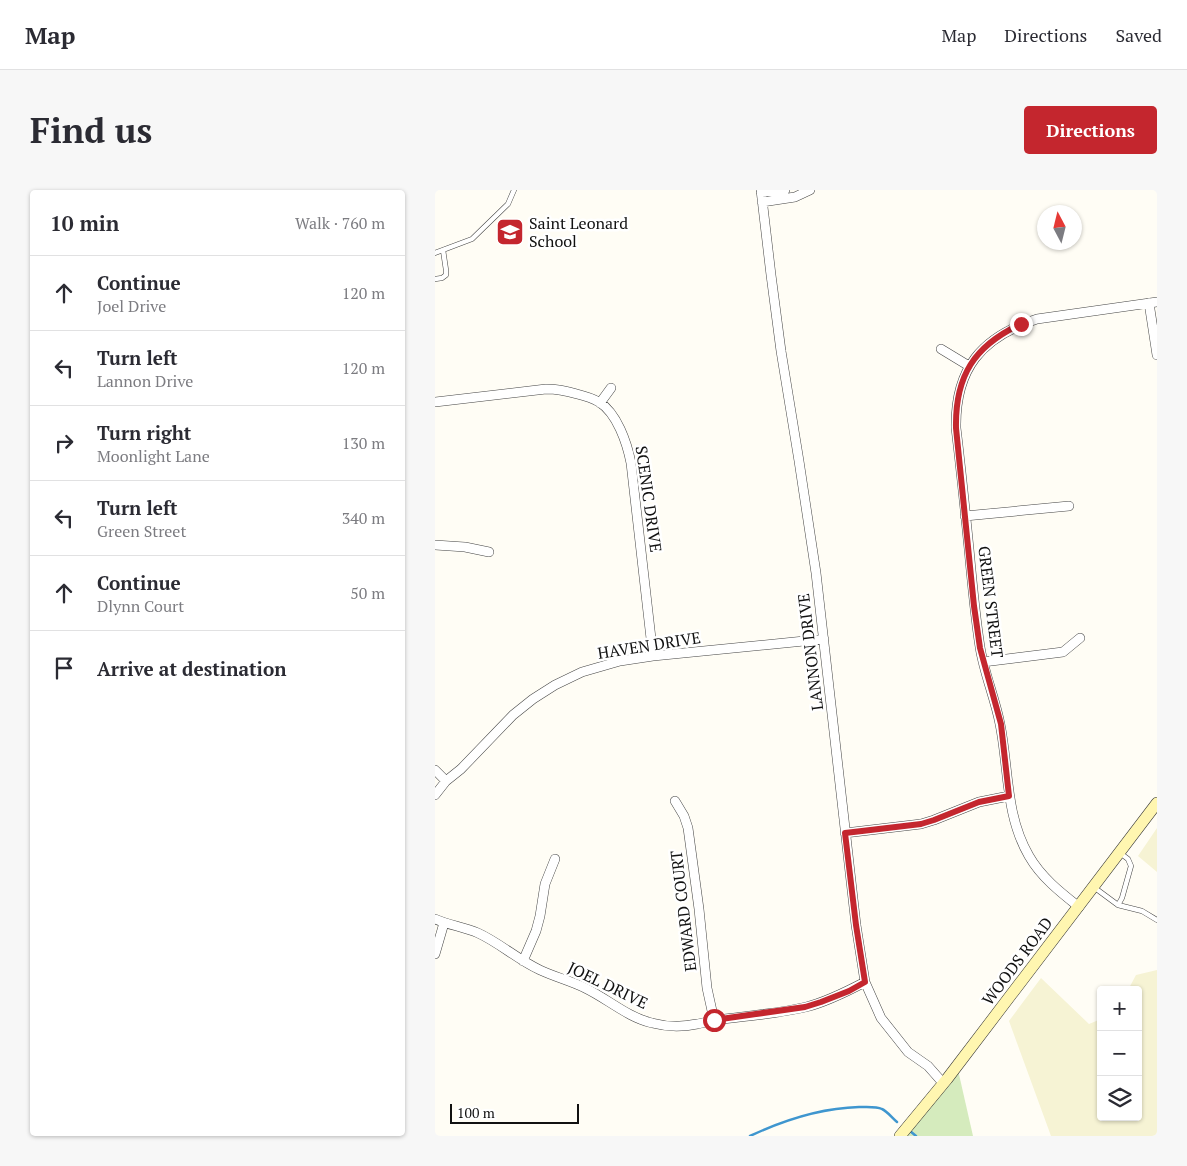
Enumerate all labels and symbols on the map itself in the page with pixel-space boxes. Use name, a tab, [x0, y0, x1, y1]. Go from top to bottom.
north arrow	[1037, 205, 1082, 250]
place label: Saint Leonard School	[529, 212, 628, 252]
school or university icon: Saint Leonard School	[495, 217, 525, 247]
route end	[1010, 313, 1033, 336]
street label: SCENIC DRIVE	[631, 444, 667, 554]
street label: GREEN STREET	[973, 545, 1009, 659]
street label: LANNON DRIVE	[792, 592, 828, 712]
street label: HAVEN DRIVE	[596, 626, 702, 664]
street label: EDWARD COURT	[665, 849, 701, 973]
street label: WOODS ROAD	[977, 913, 1057, 1009]
street label: JOEL DRIVE	[564, 956, 652, 1014]
route start	[703, 1009, 726, 1032]
scale bar	[450, 1101, 579, 1124]

